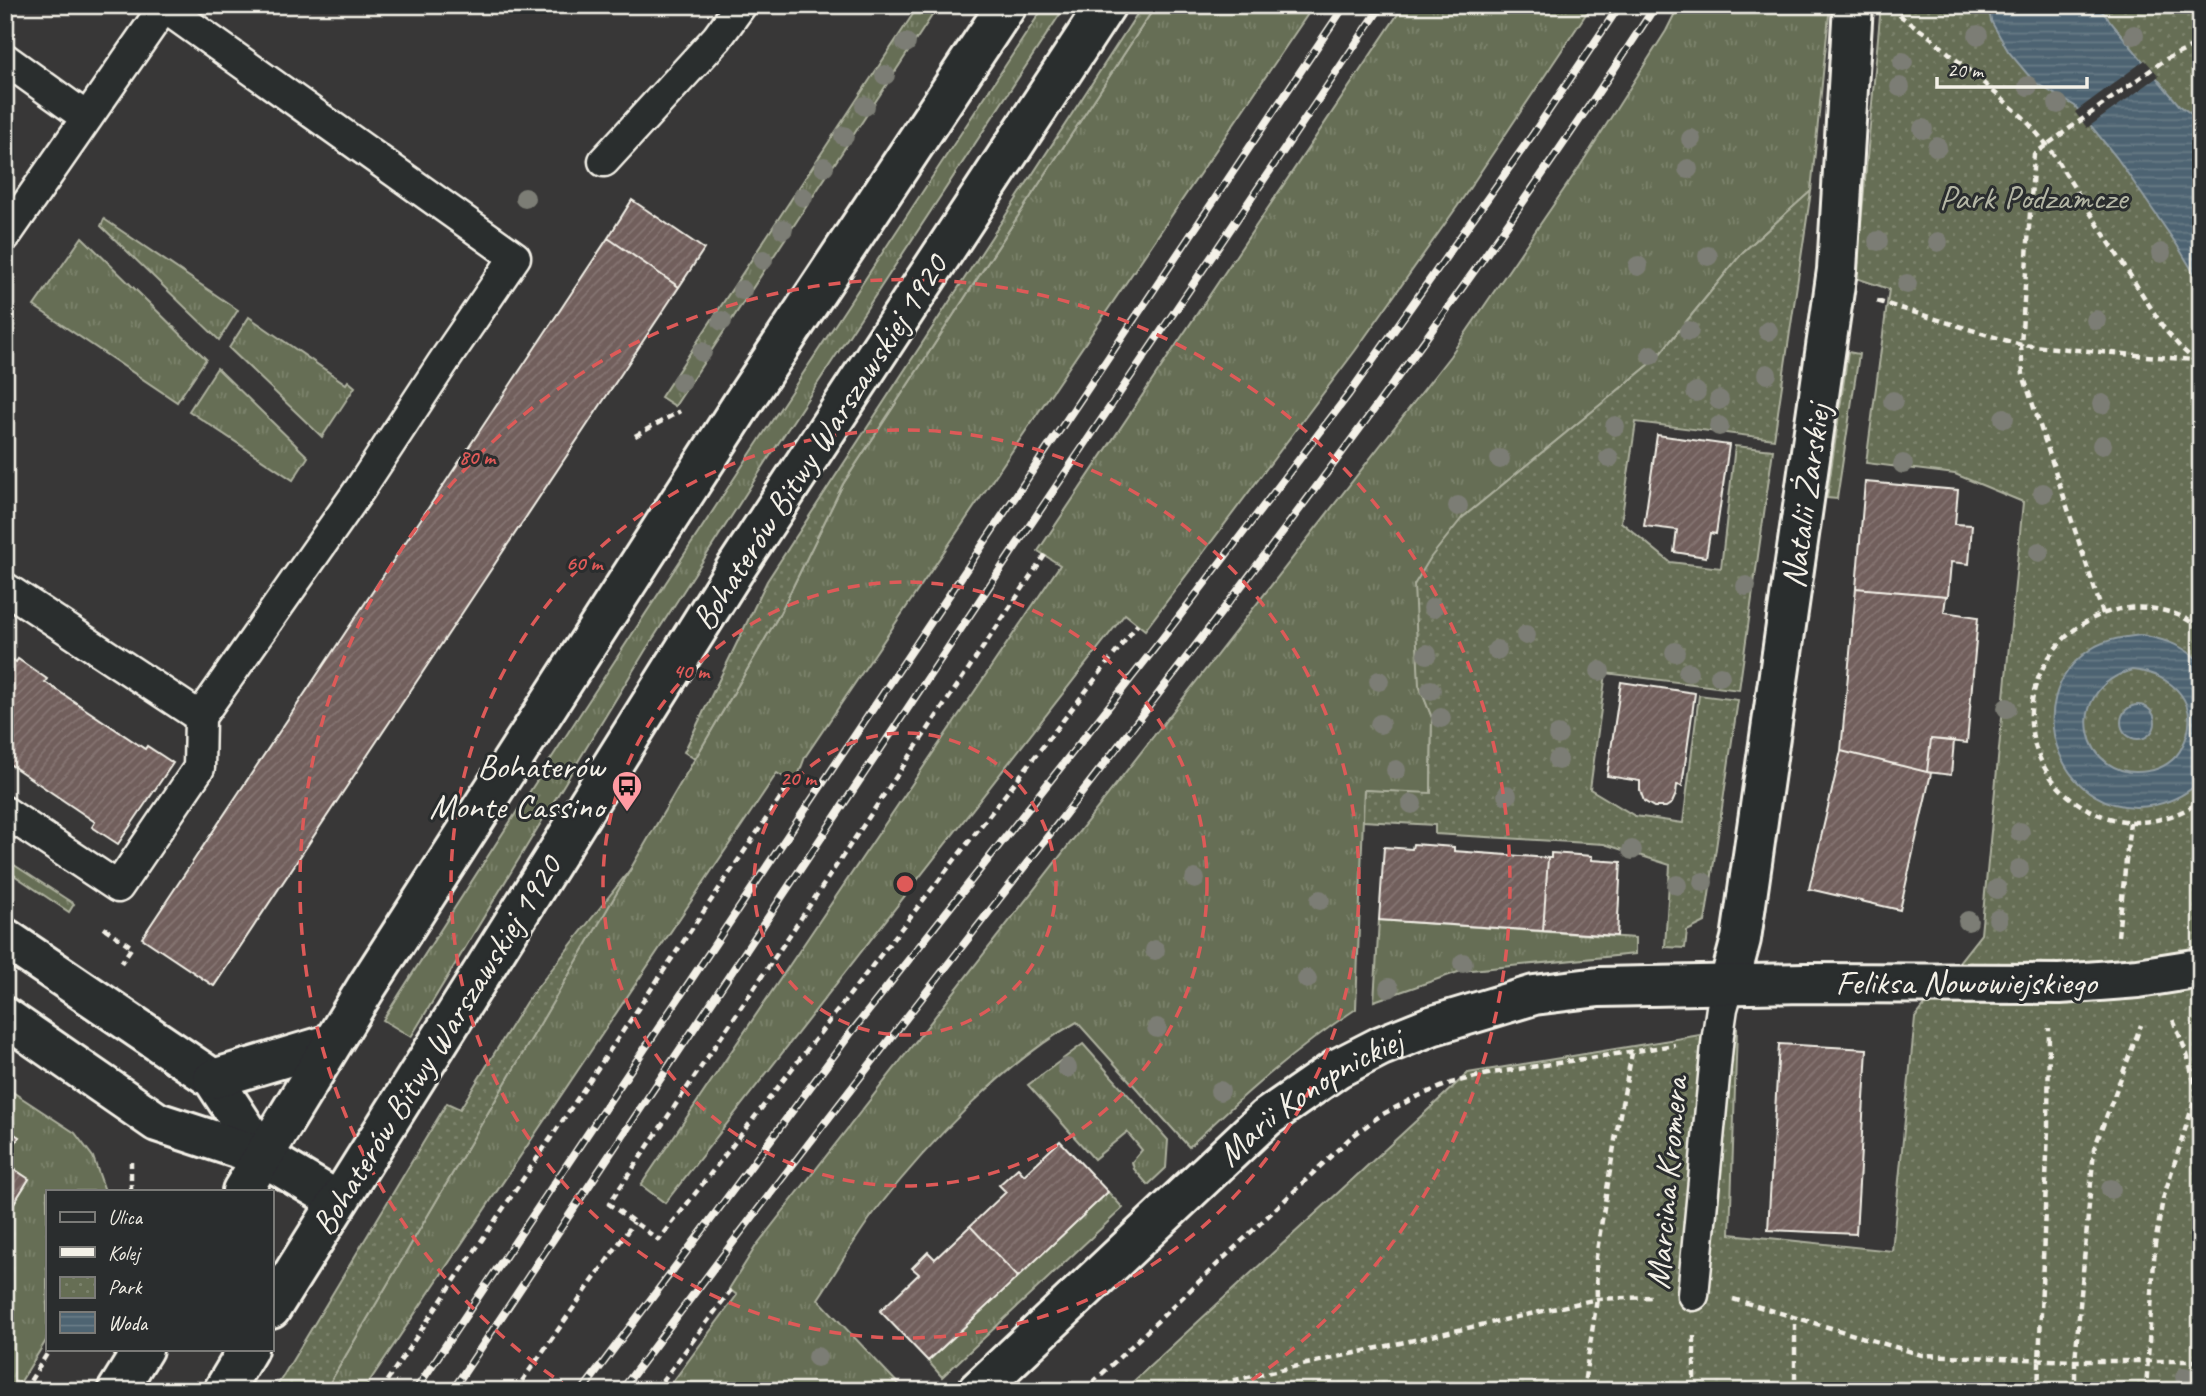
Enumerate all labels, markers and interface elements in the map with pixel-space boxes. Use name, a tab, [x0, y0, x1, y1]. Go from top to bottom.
scale bar	[1937, 46, 2087, 90]
text: 20 m	[1947, 57, 1985, 83]
park label: Park Podzamcze	[1939, 175, 2130, 220]
street label: Bohaterów Bitwy Warszawskiej 1920	[681, 244, 959, 639]
street label: Natalii Żarskiej	[1770, 397, 1841, 591]
text: 80 m	[459, 444, 497, 470]
text: 60 m	[566, 550, 604, 576]
text: 40 m	[673, 658, 711, 684]
place label: Bohaterów Monte Cassino	[430, 744, 608, 829]
text: 20 m	[780, 765, 818, 791]
bus stop icon: Bohaterów Monte Cassino	[610, 769, 644, 813]
street label: Bohaterów Bitwy Warszawskiej 1920	[301, 845, 573, 1243]
centre of rings	[893, 872, 917, 896]
street label: Feliksa Nowowiejskiego	[1835, 960, 2098, 1005]
street label: Marii Konopnickiej	[1207, 1016, 1413, 1176]
street label: Marcina Kromera	[1635, 1073, 1698, 1291]
legend	[46, 1190, 273, 1350]
text: Ulica	[108, 1204, 144, 1230]
text: Kolej	[108, 1240, 142, 1266]
text: Park	[108, 1274, 143, 1300]
text: Woda	[108, 1310, 149, 1336]

